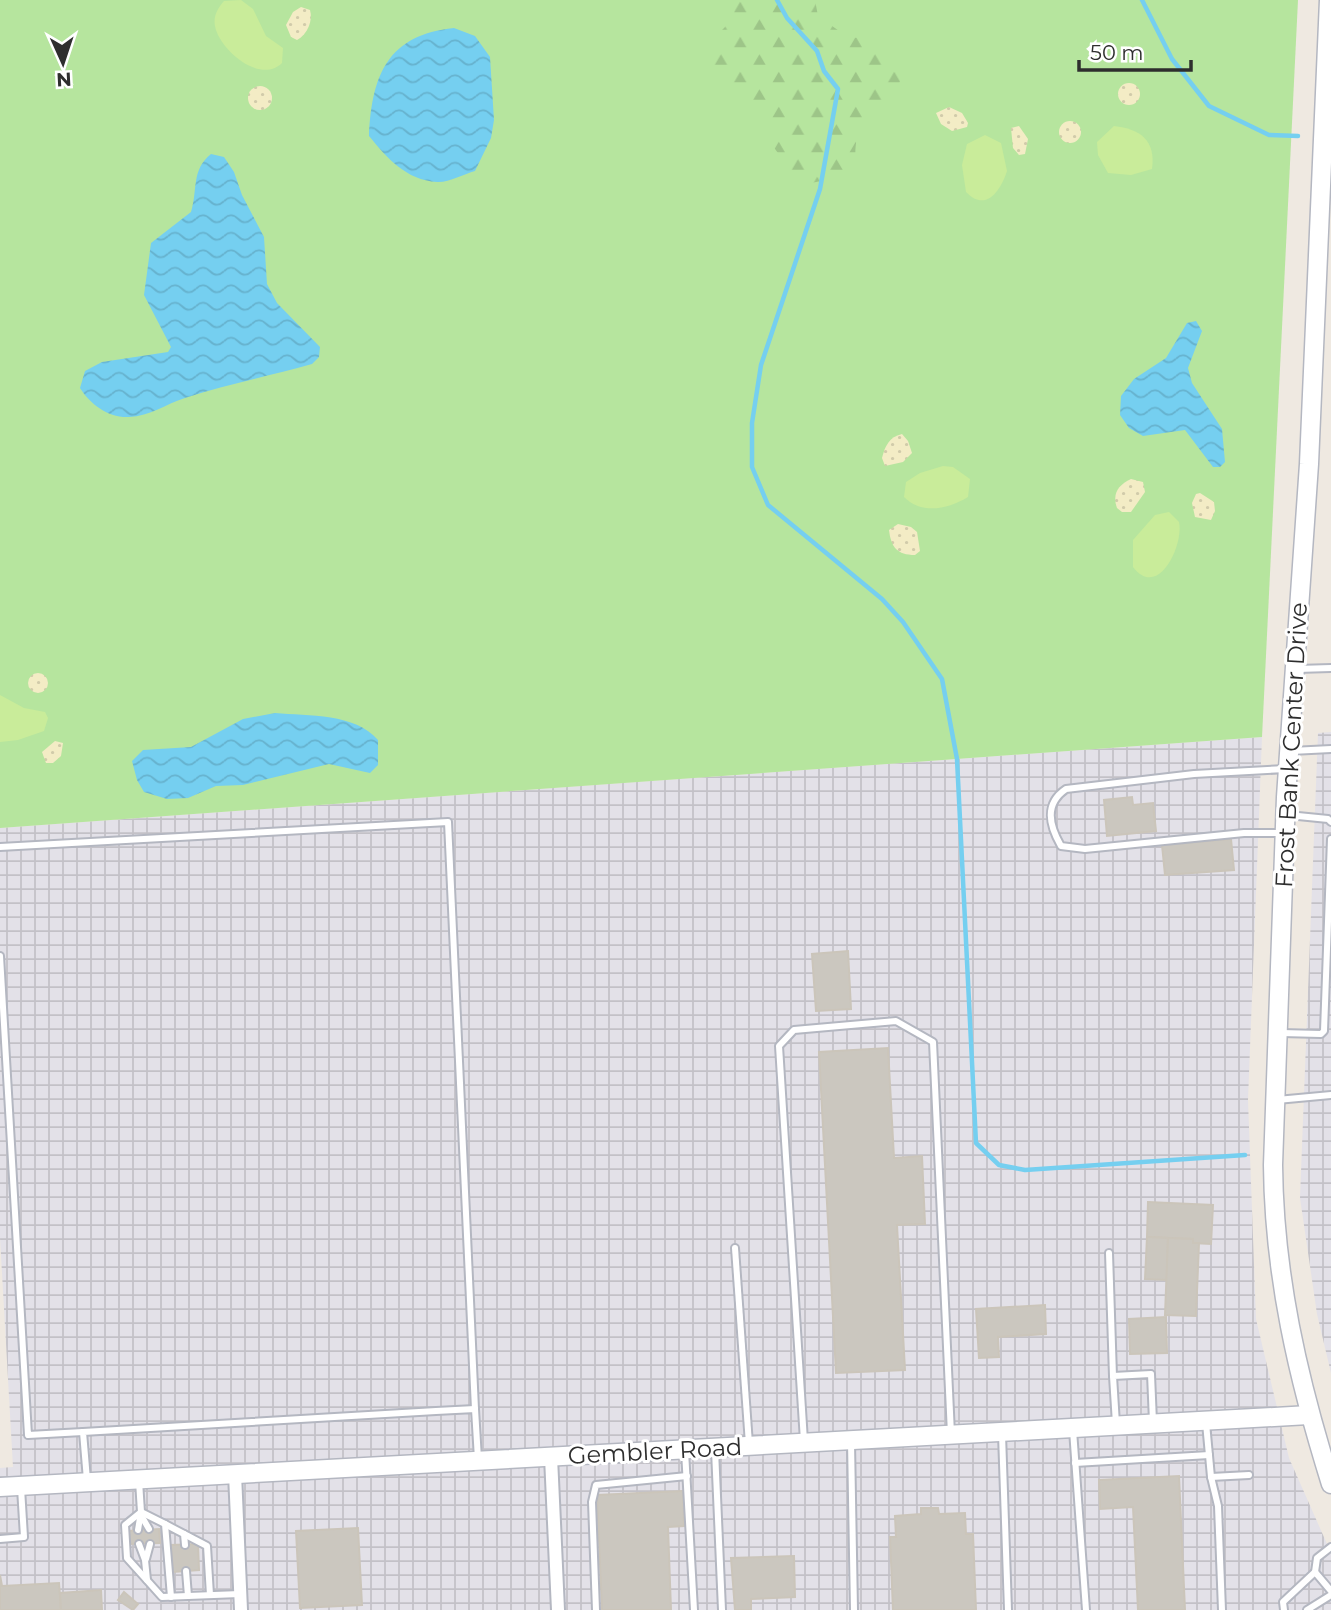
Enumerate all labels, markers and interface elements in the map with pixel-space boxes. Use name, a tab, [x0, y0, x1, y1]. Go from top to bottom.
north arrow	[28, 28, 98, 98]
scale bar	[1079, 28, 1191, 72]
text: 50 m	[1090, 40, 1144, 65]
text: N	[56, 68, 72, 91]
street label: Frost Bank Center Drive	[1269, 601, 1313, 889]
street label: Gembler Road	[567, 1432, 743, 1470]

